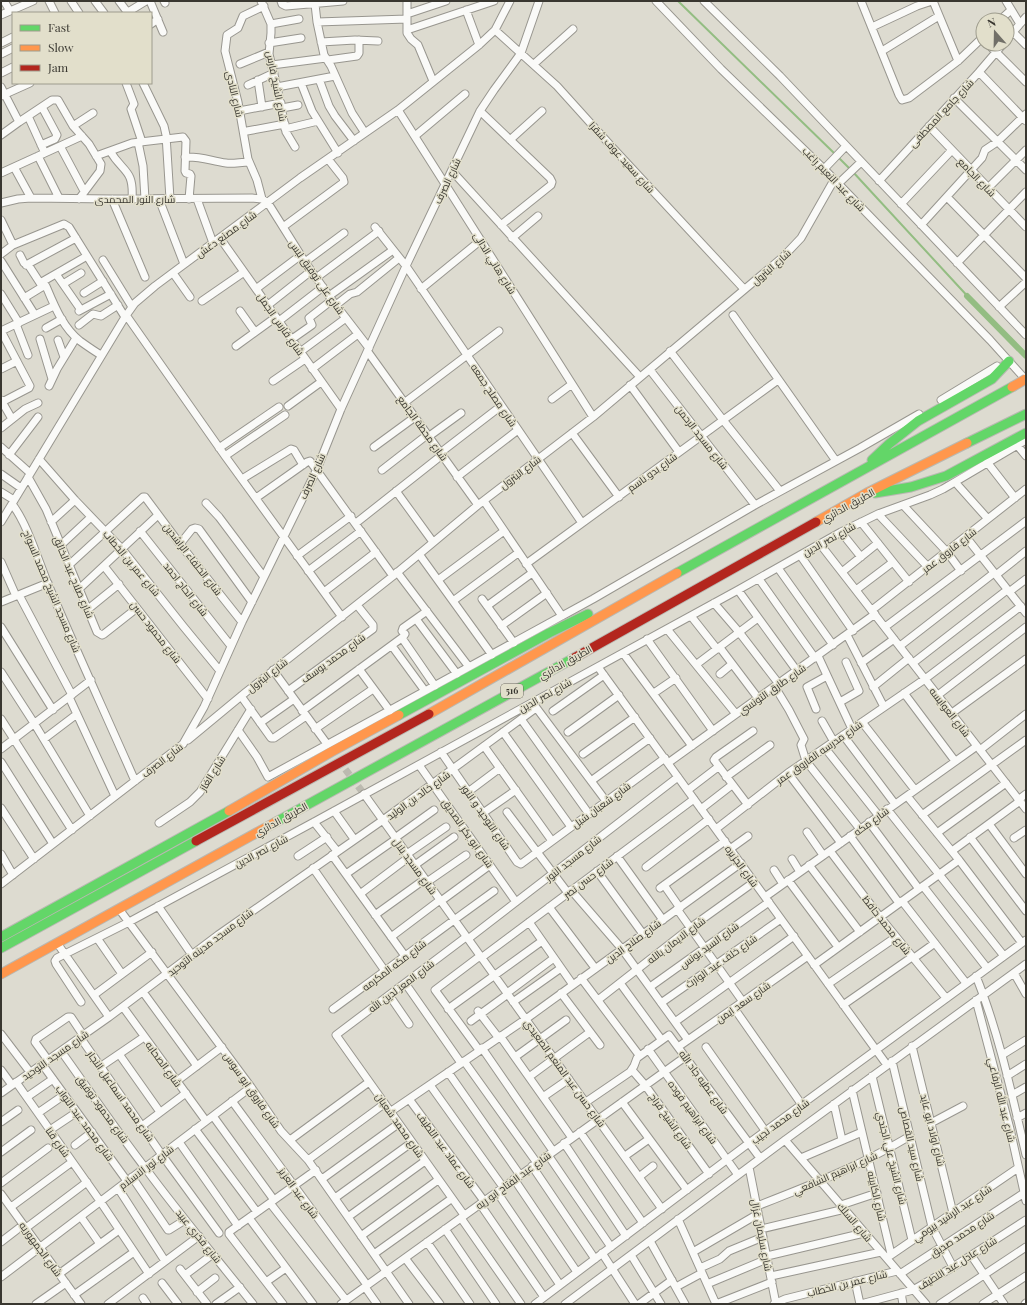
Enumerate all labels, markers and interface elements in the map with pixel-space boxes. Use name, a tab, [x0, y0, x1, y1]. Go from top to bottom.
legend	[12, 12, 152, 84]
north arrow	[975, 12, 1015, 52]
text: N	[985, 14, 998, 31]
text: Fast	[48, 19, 71, 35]
text: Slow	[48, 39, 74, 55]
street label: شارع الشيخ فارس	[263, 50, 291, 122]
text: Jam	[47, 59, 69, 75]
street label: شارع النادى	[223, 70, 247, 118]
street label: شارع جامع المصطفى	[906, 76, 976, 150]
street label: شارع سعيد عوف شقرا	[586, 118, 658, 196]
street label: شارع عبد النعيم راغب	[799, 144, 868, 215]
street label: شارع الجامع	[955, 155, 999, 199]
street label: شارع الصرف	[430, 156, 464, 206]
street label: شارع النور المحمدى	[95, 192, 175, 206]
street label: شارع مصنع دغش	[193, 207, 259, 261]
street label: شارع هاني الدالى	[470, 229, 520, 297]
street label: شارع على توفيق لبس	[286, 237, 348, 317]
street label: شارع البترول	[748, 246, 794, 288]
street label: شارع فارس الجمل	[254, 290, 308, 358]
street label: شارع مصلح جمعه	[468, 361, 520, 429]
street label: شارع محطة الجامع	[395, 393, 451, 463]
street label: شارع مسجد الرحمن	[672, 402, 732, 472]
street label: شارع بدو ناسم	[624, 449, 680, 496]
street label: شارع الصرف	[296, 451, 328, 501]
street label: شارع البترول	[497, 452, 543, 492]
street label: الطريق الدائري	[819, 485, 878, 526]
street label: شارع نصر الدين	[800, 519, 858, 559]
street label: شارع الخلفاء الراشدين	[160, 520, 226, 598]
street label: شارع فاروق عمر	[918, 524, 979, 576]
street label: شارع عمر بن الخطاب	[100, 527, 164, 599]
street label: شارع مسجد الشيخ محمد السواح	[20, 528, 84, 654]
street label: شارع صلاح عبد الخالق	[50, 534, 98, 620]
street label: شارع الحاج احمد	[160, 559, 212, 619]
street label: شارع محمود حسن	[127, 598, 185, 666]
street label: شارع محمد يوسف	[298, 630, 368, 686]
street label: الطريق الدائري	[536, 642, 595, 683]
street label: شارع البترول	[244, 655, 290, 695]
street label: شارع طارق التونسي	[736, 661, 809, 718]
street label: شارع نصر الدين	[516, 675, 574, 715]
road number: 516	[501, 684, 523, 698]
street label: شارع العوايسه	[926, 684, 974, 740]
street label: شارع مدرسه الفاروق عمر	[772, 717, 865, 788]
street label: شارع الصرف	[138, 739, 186, 781]
street label: شارع الغاز	[195, 753, 228, 794]
street label: شارع خالد بن الوليد	[383, 767, 453, 823]
street label: شارع شعبان شبل	[569, 779, 633, 831]
street label: شارع التوحيد و النور	[458, 781, 514, 853]
street label: شارع ابو بكر الصديق	[439, 796, 497, 870]
street label: الطريق الدائري	[252, 799, 311, 840]
street label: شارع مكه	[850, 803, 892, 839]
street label: شارع نصر الدين	[232, 831, 290, 871]
street label: شارع مسجد النور	[541, 832, 604, 885]
street label: شارع مسجد بلال	[390, 835, 440, 897]
street label: شارع الجزيره	[722, 842, 762, 890]
street label: شارع حسن نصر	[559, 855, 616, 902]
street label: شارع محمد حافظ	[859, 893, 915, 957]
street label: شارع مسجد مدينه التوحيد	[164, 905, 256, 979]
street label: شارع الايمان بالله	[644, 913, 708, 967]
street label: شارع صلاح الدين	[602, 916, 664, 966]
street label: شارع السيد يونس	[676, 919, 742, 971]
street label: شارع خلف عبد الوارث	[682, 931, 760, 991]
street label: شارع مكه المكرمه	[359, 936, 429, 994]
street label: شارع المعز لدين الله	[365, 957, 437, 1015]
street label: شارع سعد ايمن	[713, 978, 773, 1026]
street label: شارع حسن عبد المنعم الصعيدي	[520, 1016, 609, 1130]
street label: شارع مسجد التوحيد	[19, 1027, 91, 1083]
street label: شارع الصحابه	[143, 1038, 185, 1090]
street label: شارع محمد اسماعيل النجار	[84, 1047, 158, 1144]
street label: شارع عطيه جاد الله	[676, 1047, 732, 1117]
street label: شارع فاروق ابو سوس	[220, 1049, 284, 1131]
street label: شارع عبد الله الرفاعي	[984, 1056, 1019, 1144]
street label: شارع محمود توفيق	[74, 1072, 132, 1146]
street label: شارع ابراهيم فوده	[664, 1077, 721, 1147]
street label: شارع محمد عبد التواب	[53, 1082, 117, 1164]
street label: شارع محمد شعبان	[372, 1090, 428, 1160]
street label: شارع الشيخ فراج	[647, 1090, 695, 1152]
street label: شارع اولاد ابو عايد	[917, 1092, 949, 1168]
street label: شارع محمد نجيب	[748, 1095, 812, 1147]
street label: شارع سيد القصاص	[897, 1105, 927, 1183]
street label: شارع عماد عبد اللطيف	[414, 1109, 478, 1191]
street label: شارع الشيخ علي الجندي	[873, 1110, 910, 1206]
street label: شارع قنا	[43, 1124, 73, 1160]
street label: شارع نور الاسلام	[116, 1142, 177, 1193]
street label: شارع عبد الفتاح ابو ريه	[472, 1148, 554, 1212]
street label: شارع ابراهيم الشافعي	[791, 1148, 880, 1199]
street label: شارع عبد العزيز	[275, 1164, 322, 1221]
street label: شارع الكابينه	[864, 1169, 890, 1223]
street label: شارع عبد الرشيد بيومي	[910, 1181, 995, 1246]
street label: شارع سليمان غزال	[748, 1198, 776, 1272]
street label: شارع السلك	[834, 1199, 876, 1245]
street label: شارع فخري عبيد	[172, 1206, 225, 1267]
street label: شارع محمد صديق	[927, 1208, 997, 1260]
street label: شارع الجمهوريه	[16, 1219, 66, 1279]
street label: شارع عادل عبد اللطيف	[915, 1233, 999, 1293]
street label: شارع عمر بن الخطاب	[806, 1266, 888, 1300]

